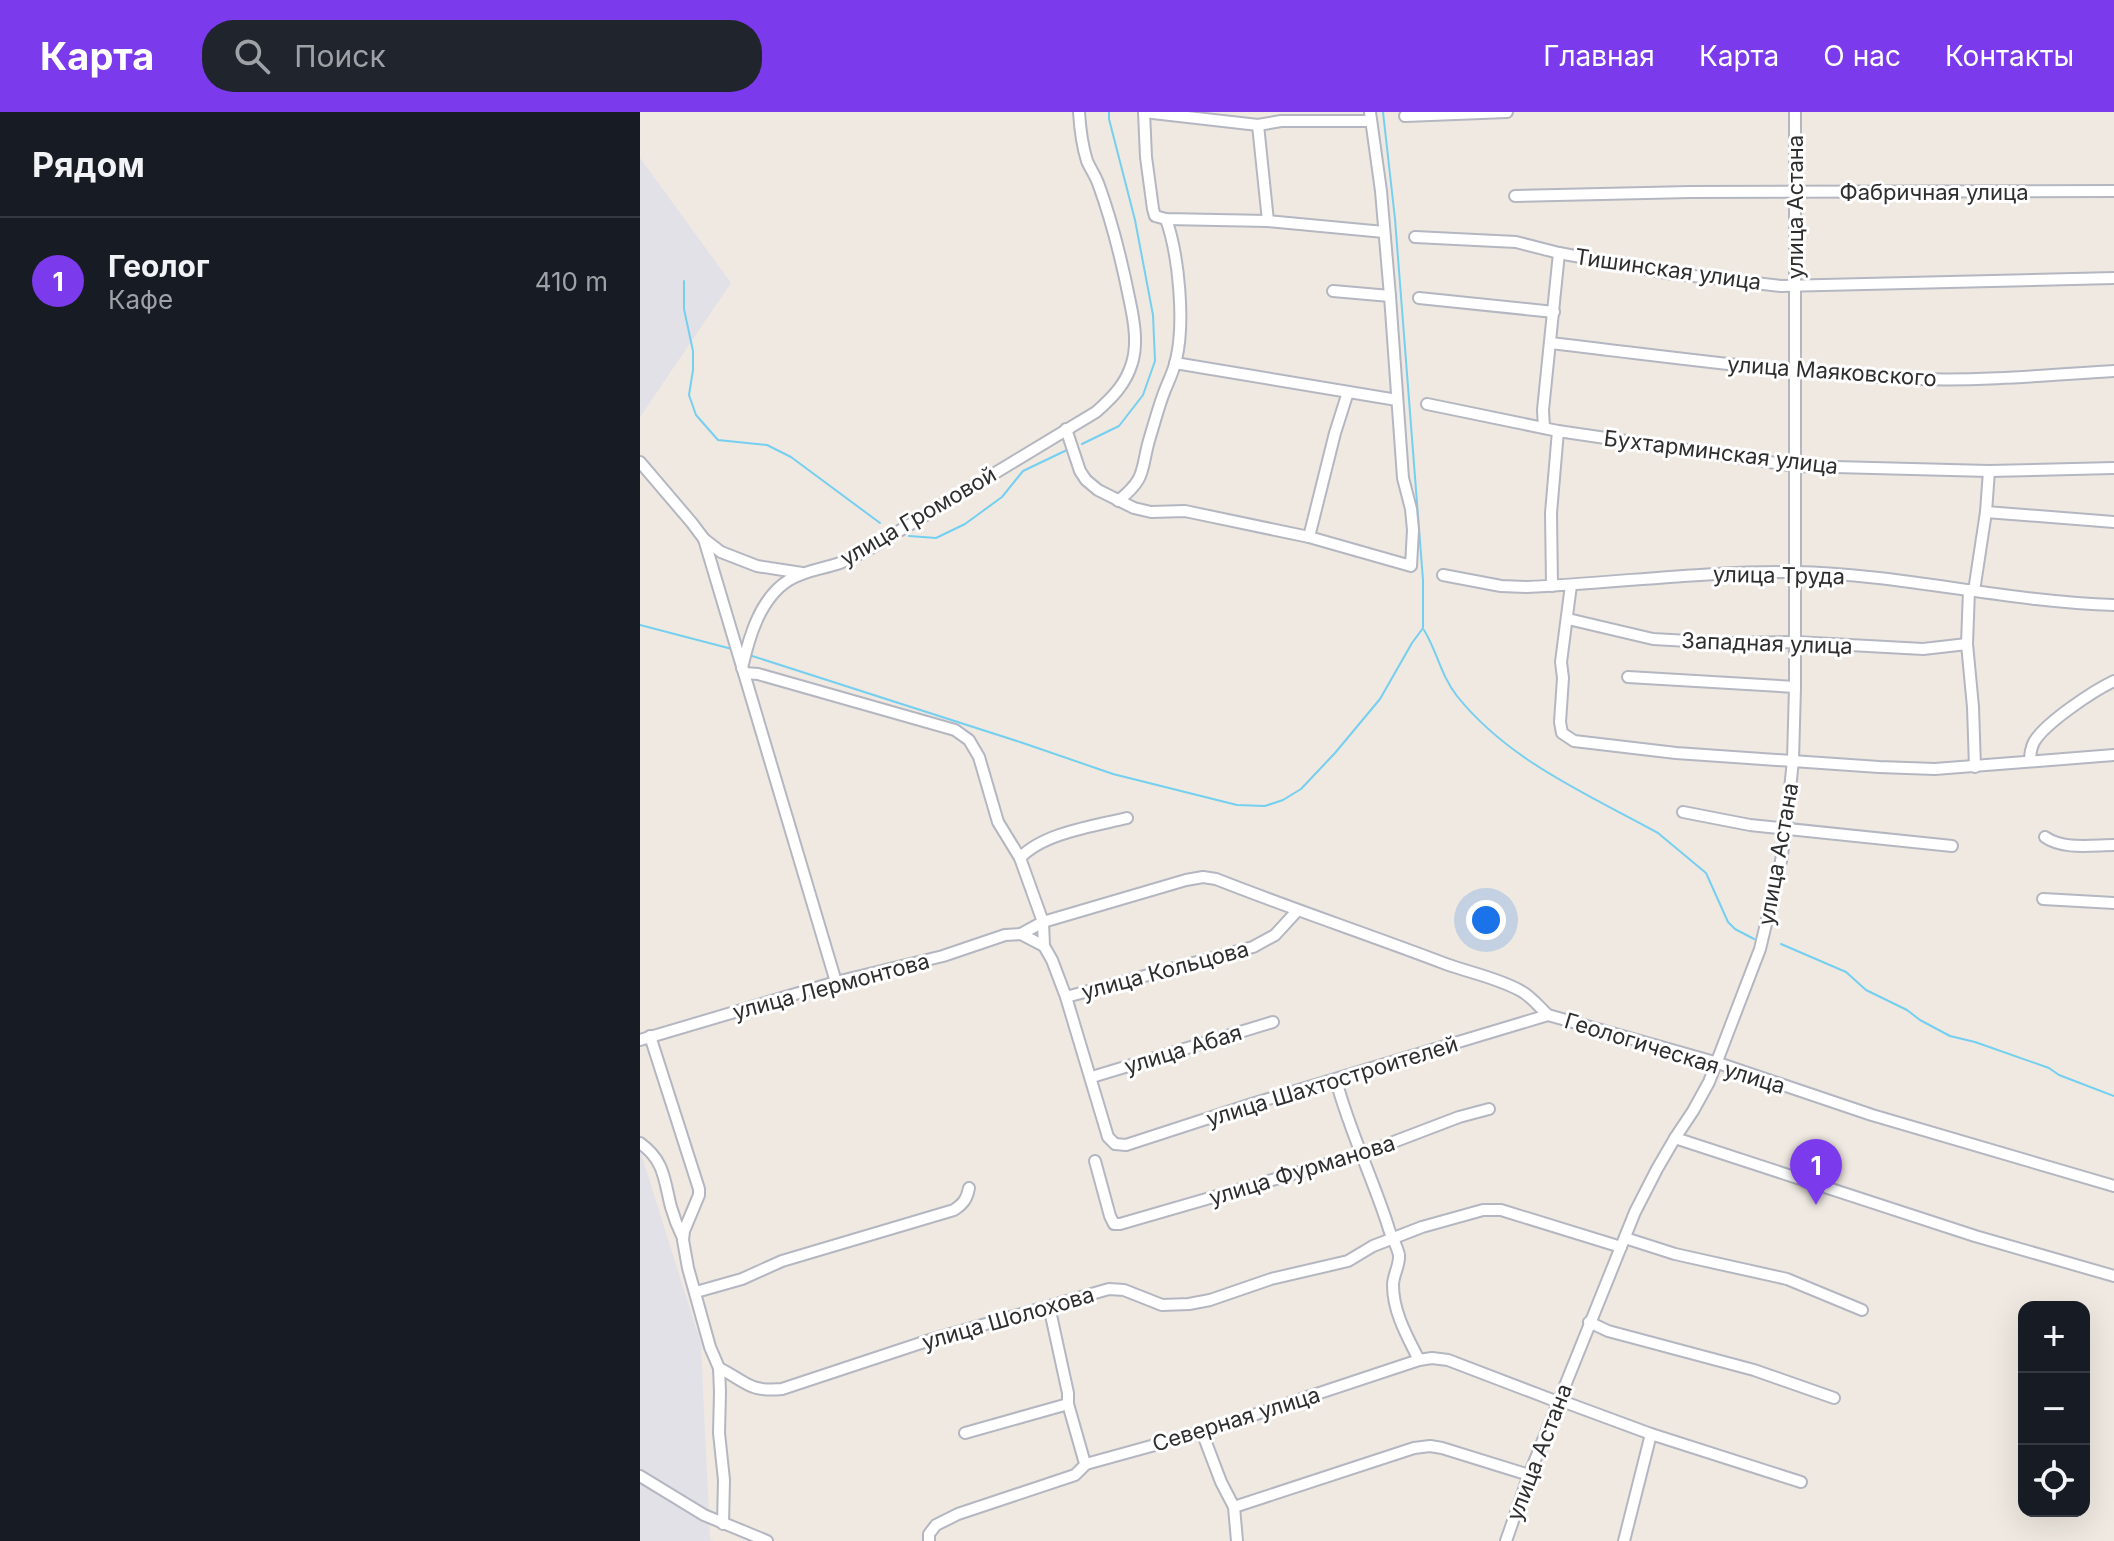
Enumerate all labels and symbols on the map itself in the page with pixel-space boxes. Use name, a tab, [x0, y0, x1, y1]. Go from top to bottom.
street label: улица Астана	[1782, 135, 1808, 279]
street label: Фабричная улица	[1839, 179, 2029, 205]
street label: Тишинская улица	[1573, 243, 1763, 295]
street label: улица Маяковского	[1726, 351, 1938, 391]
street label: Бухтарминская улица	[1602, 425, 1840, 479]
street label: улица Громовой	[835, 461, 1001, 571]
street label: улица Труда	[1713, 561, 1845, 589]
street label: Западная улица	[1681, 627, 1853, 659]
street label: улица Астана	[1753, 781, 1803, 927]
your location	[1466, 900, 1506, 940]
street label: улица Кольцова	[1079, 935, 1251, 1005]
street label: улица Лермонтова	[730, 947, 932, 1025]
street label: Геологическая улица	[1562, 1007, 1788, 1099]
street label: улица Абая	[1121, 1019, 1245, 1079]
street label: улица Шахтостроителей	[1203, 1030, 1461, 1132]
street label: улица Фурманова	[1206, 1129, 1398, 1211]
pin: 1	[1790, 1139, 1842, 1205]
street label: улица Шолохова	[919, 1281, 1097, 1355]
street label: улица Астана	[1501, 1380, 1577, 1524]
street label: Северная улица	[1149, 1381, 1323, 1457]

